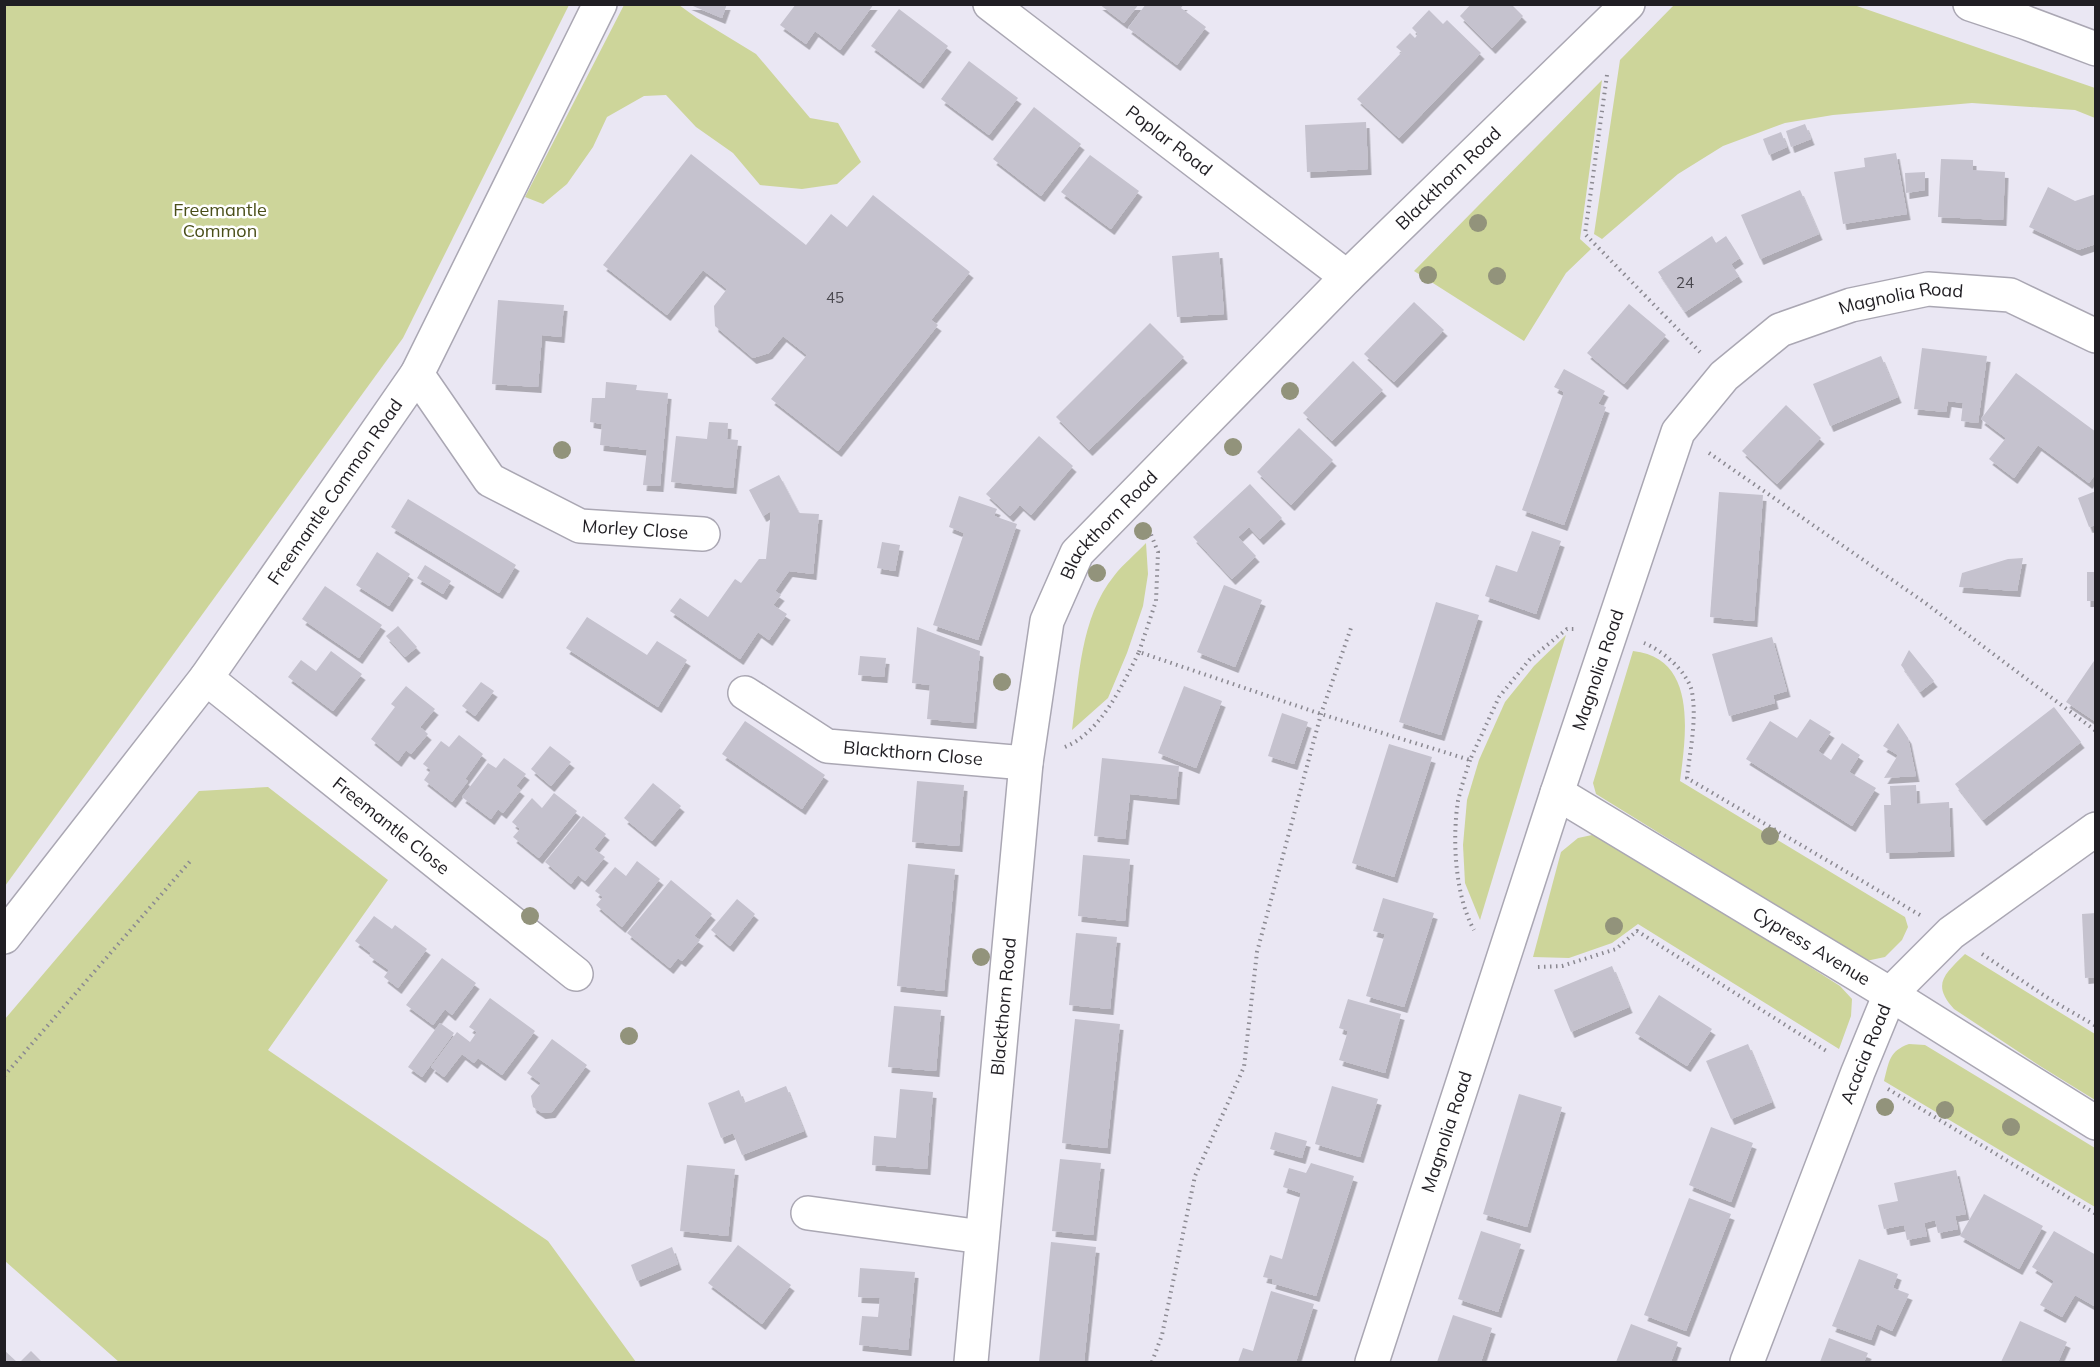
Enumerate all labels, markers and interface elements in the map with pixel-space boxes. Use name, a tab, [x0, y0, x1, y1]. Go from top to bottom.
street label: Poplar Road	[1121, 100, 1217, 181]
street label: Blackthorn Road	[1390, 122, 1506, 235]
park label: Freemantle Common	[173, 198, 267, 242]
house number: 24	[1676, 273, 1694, 292]
street label: Magnolia Road	[1835, 277, 1964, 319]
house number: 45	[826, 288, 844, 307]
street label: Freemantle Common Road	[262, 394, 407, 589]
street label: Blackthorn Road	[1055, 465, 1162, 583]
street label: Morley Close	[581, 514, 689, 544]
street label: Magnolia Road	[1567, 606, 1629, 733]
street label: Blackthorn Close	[842, 735, 984, 770]
street label: Freemantle Close	[328, 772, 455, 880]
street label: Cypress Avenue	[1748, 902, 1875, 990]
street label: Blackthorn Road	[985, 936, 1021, 1076]
street label: Acacia Road	[1835, 1001, 1896, 1107]
street label: Magnolia Road	[1416, 1068, 1477, 1195]

